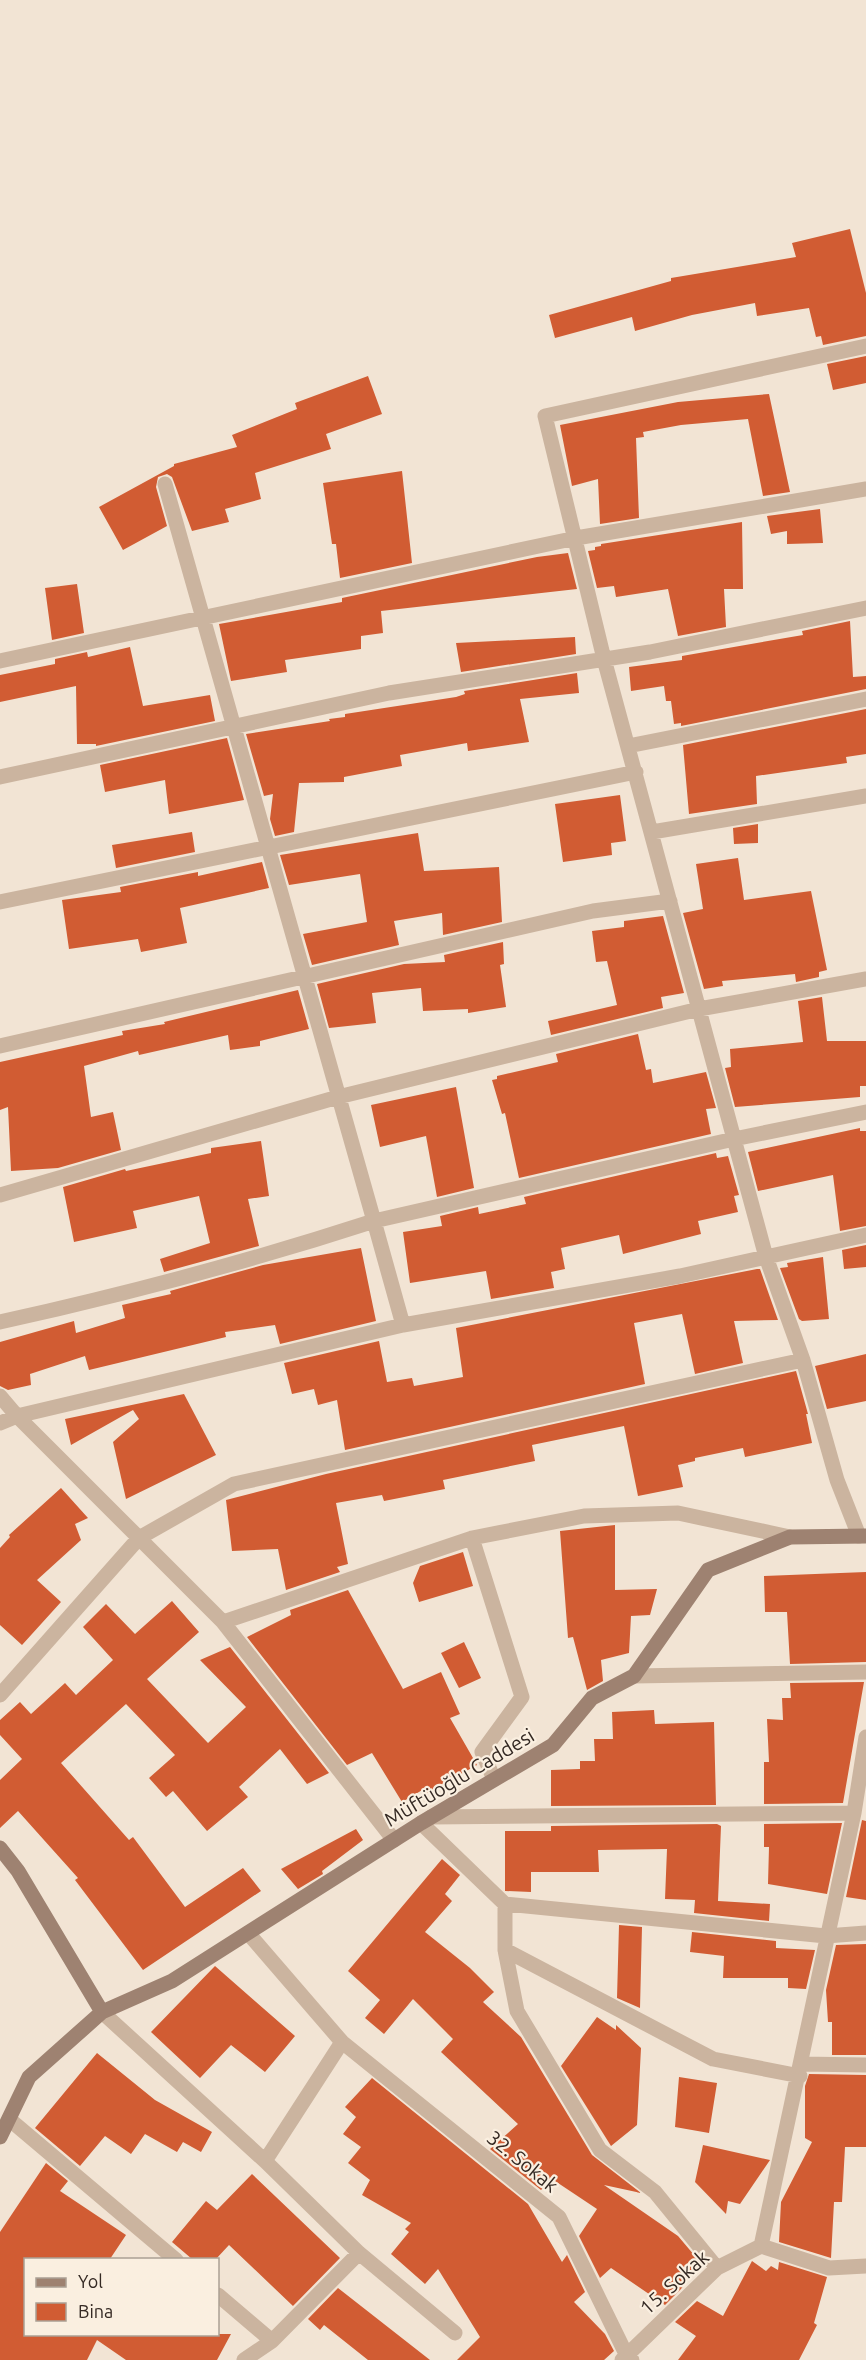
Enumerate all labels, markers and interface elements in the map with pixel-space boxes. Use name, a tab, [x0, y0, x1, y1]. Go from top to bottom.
street label: Müftüoğlu Caddesi	[380, 1723, 538, 1831]
street label: 32. Sokak	[483, 2125, 563, 2197]
street label: 15. Sokak	[635, 2245, 713, 2319]
legend	[24, 2258, 219, 2336]
text: Yol	[78, 2271, 103, 2291]
text: Bina	[78, 2301, 113, 2321]

